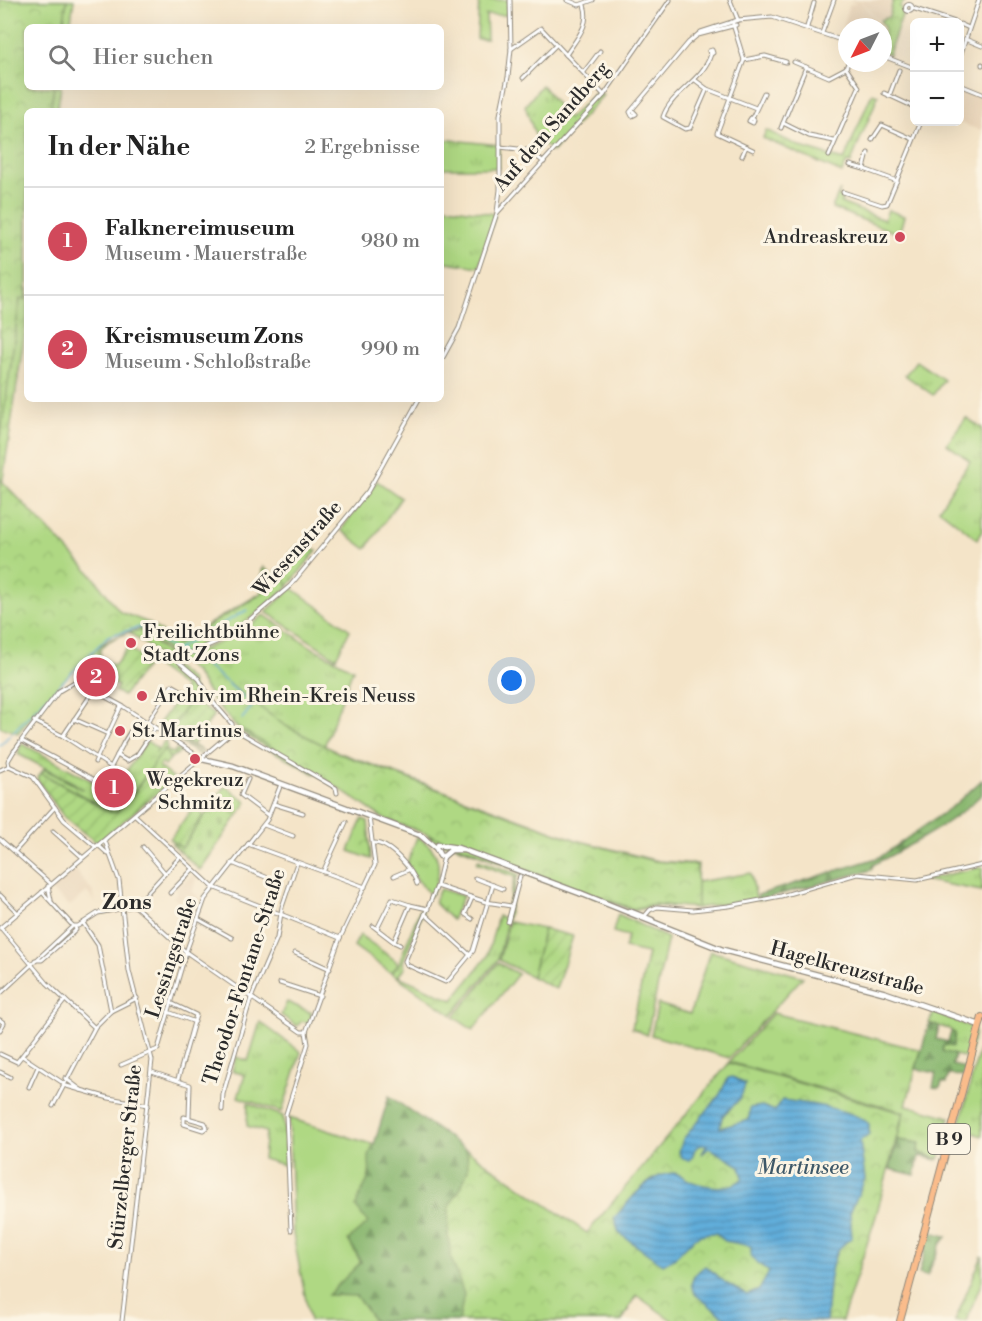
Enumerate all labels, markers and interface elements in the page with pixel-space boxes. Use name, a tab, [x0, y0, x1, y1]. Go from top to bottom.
north arrow	[838, 18, 892, 72]
map controls	[910, 18, 964, 126]
button: +	[910, 18, 964, 72]
search box	[24, 24, 444, 90]
icon: search	[45, 41, 78, 74]
text: Hier suchen	[93, 44, 213, 71]
street label: Auf dem Sandberg	[488, 56, 616, 198]
button: −	[910, 72, 964, 126]
text: In der Nähe	[48, 131, 190, 163]
text: 2 Ergebnisse	[304, 135, 420, 160]
text: Falknereimuseum	[105, 215, 295, 242]
place label: Andreaskreuz	[763, 225, 888, 250]
text: 1	[63, 229, 72, 254]
text: 980 m	[361, 229, 420, 254]
marker: Andreaskreuz	[893, 230, 907, 244]
text: Museum · Mauerstraße	[105, 242, 307, 267]
text: Kreismuseum Zons	[105, 323, 303, 350]
text: 2	[61, 337, 74, 362]
text: 990 m	[361, 337, 420, 362]
text: Museum · Schloßstraße	[105, 350, 311, 375]
street label: Wiesenstraße	[248, 496, 348, 603]
place label: Freilichtbühne Stadt Zons	[143, 620, 280, 668]
marker: Freilichtbühne Stadt Zons	[124, 636, 138, 650]
pin: 2	[76, 654, 116, 700]
your location	[497, 666, 526, 695]
place label: Archiv im Rhein-Kreis Neuss	[153, 684, 415, 709]
marker: Archiv im Rhein-Kreis Neuss	[135, 689, 149, 703]
place label: St. Martinus	[132, 719, 242, 744]
marker: St. Martinus	[113, 724, 127, 738]
marker: Wegekreuz Schmitz	[188, 752, 202, 766]
pin: 1	[94, 766, 134, 810]
place label: Wegekreuz Schmitz	[145, 768, 244, 816]
street label: Theodor-Fontane-Straße	[198, 866, 292, 1088]
district label: Zons	[102, 889, 152, 916]
street label: Lessingstraße	[141, 894, 203, 1022]
street label: Hagelkreuzstraße	[767, 936, 927, 1002]
street label: Stürzelberger Straße	[104, 1063, 148, 1251]
road number: B 9	[928, 1124, 970, 1154]
water label: Martinsee	[757, 1155, 849, 1181]

